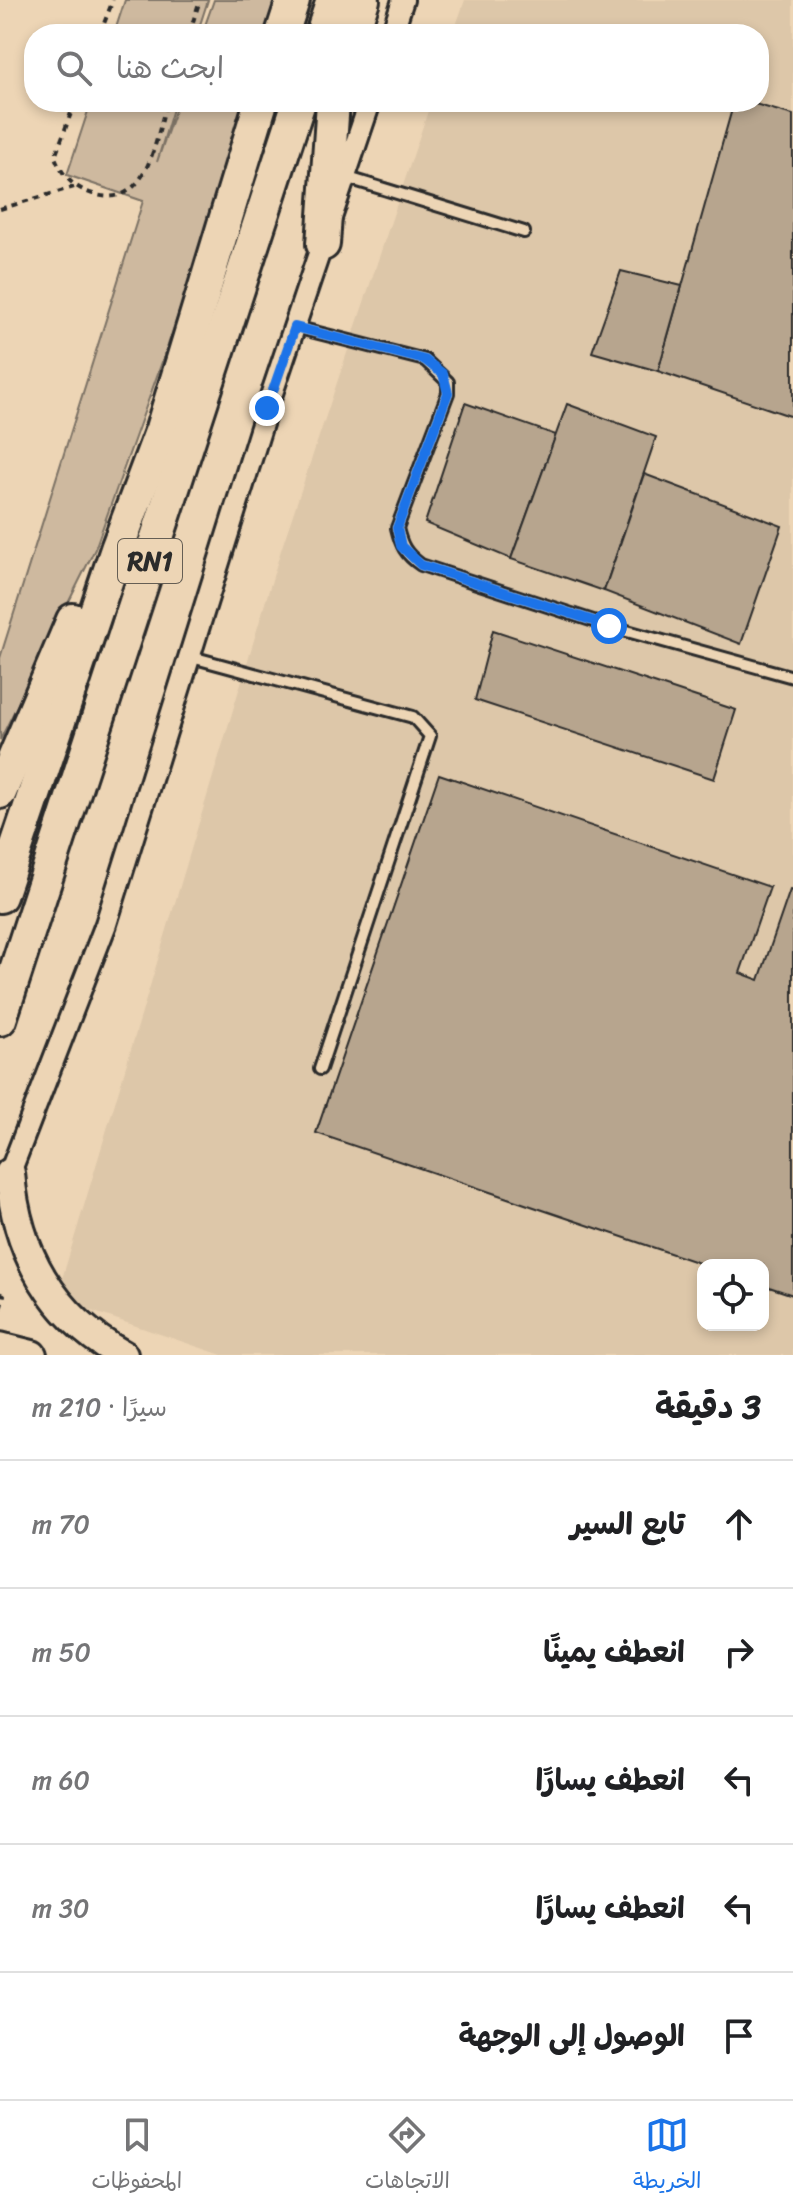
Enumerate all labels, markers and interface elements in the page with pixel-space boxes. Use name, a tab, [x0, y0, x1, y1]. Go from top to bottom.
search box	[24, 24, 769, 112]
text: ابحث هنا	[116, 41, 224, 95]
icon: search	[52, 46, 96, 90]
route end	[249, 390, 285, 426]
road number: RN1	[118, 539, 182, 583]
route start	[591, 608, 627, 644]
map controls	[697, 1259, 769, 1331]
button: locate	[697, 1259, 769, 1331]
text: 3 دقيقة	[655, 1377, 761, 1437]
text: سيرًا · 210 m	[32, 1384, 167, 1430]
text: تابع السير	[570, 1497, 685, 1551]
text: 70 m	[32, 1501, 90, 1547]
icon: ahead	[717, 1502, 761, 1546]
text: انعطف يمينًا	[543, 1625, 685, 1679]
text: 50 m	[32, 1629, 91, 1675]
icon: right	[717, 1630, 761, 1674]
text: انعطف يسارًا	[535, 1753, 685, 1807]
text: 60 m	[32, 1757, 90, 1803]
icon: left	[717, 1758, 761, 1802]
text: انعطف يسارًا	[535, 1881, 685, 1935]
text: 30 m	[32, 1885, 89, 1931]
icon: left	[717, 1886, 761, 1930]
text: الوصول إلى الوجهة	[458, 2009, 685, 2063]
icon: arrive	[717, 2014, 761, 2058]
tab: المحفوظات	[91, 2113, 182, 2200]
tab: الاتجاهات	[365, 2113, 450, 2200]
tab: الخريطة	[633, 2113, 702, 2200]

